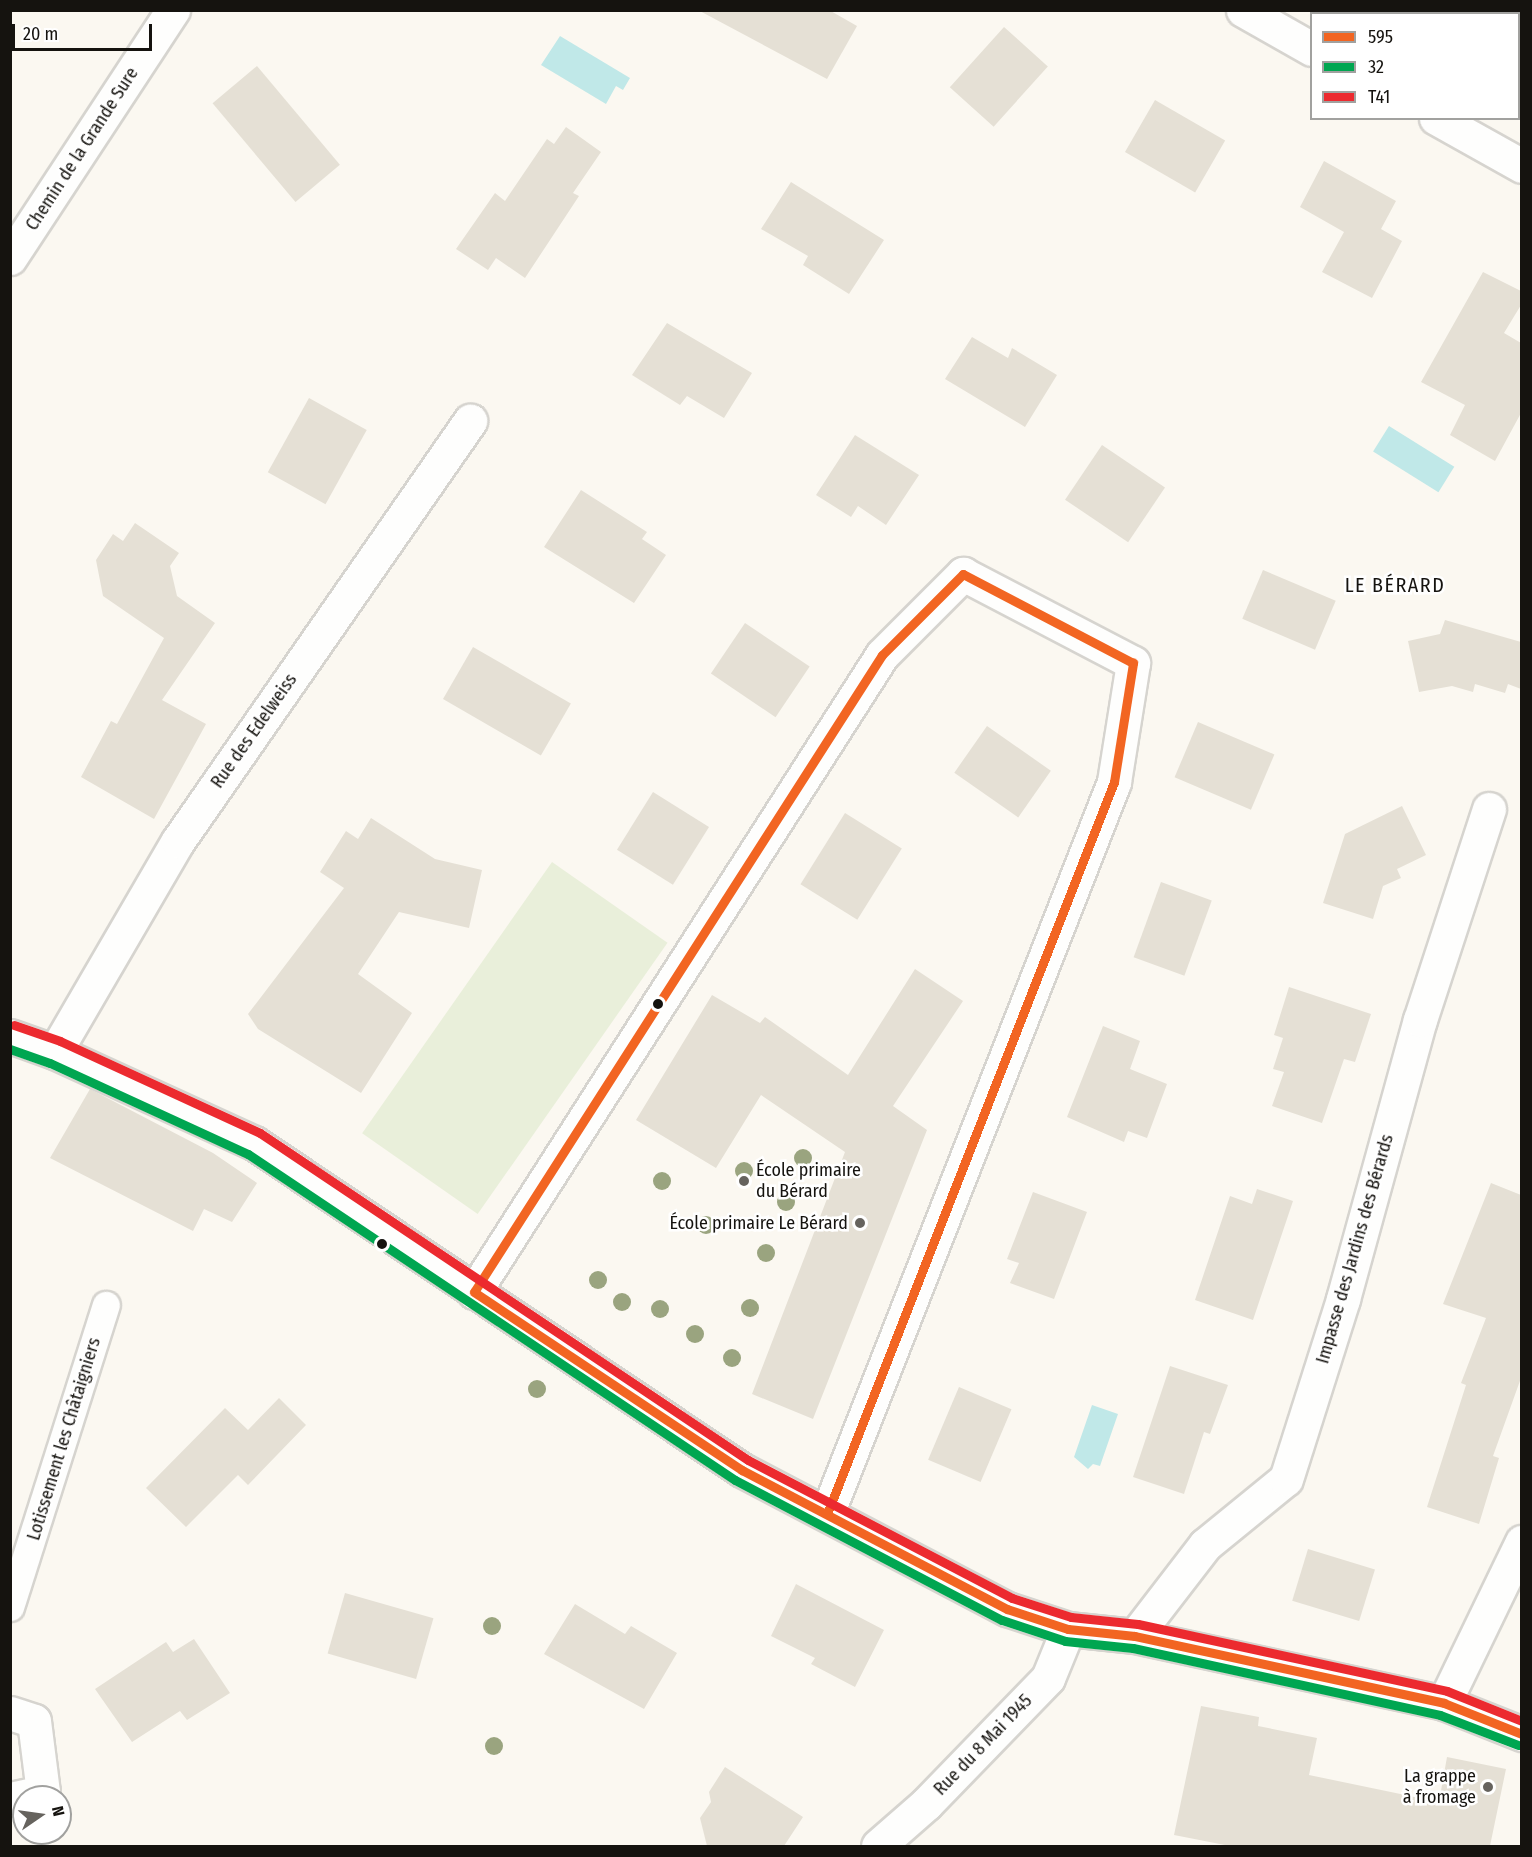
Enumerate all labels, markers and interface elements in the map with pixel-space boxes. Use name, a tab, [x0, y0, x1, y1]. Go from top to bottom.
scale bar	[15, 12, 154, 50]
legend	[1310, 12, 1520, 120]
text: 20 m	[23, 23, 58, 45]
text: 595	[1368, 26, 1393, 48]
text: 32	[1368, 56, 1384, 78]
street label: Chemin de la Grande Sure	[21, 63, 143, 235]
text: T41	[1368, 86, 1390, 108]
district label: LE BÉRARD	[1345, 573, 1445, 597]
street label: Rue des Edelweiss	[207, 670, 301, 792]
unlabelled marker	[652, 998, 664, 1010]
street label: Impasse des Jardins des Bérards	[1312, 1132, 1398, 1366]
place label: École primaire du Bérard	[756, 1160, 861, 1202]
marker: École primaire du Bérard	[737, 1174, 751, 1188]
place label: École primaire Le Bérard	[669, 1212, 848, 1234]
marker: École primaire Le Bérard	[853, 1216, 867, 1230]
unlabelled marker	[376, 1238, 388, 1250]
street label: Lotissement les Châtaigniers	[23, 1335, 105, 1543]
street label: Rue du 8 Mai 1945	[929, 1690, 1037, 1800]
place label: La grappe à fromage	[1403, 1766, 1476, 1808]
marker: La grappe à fromage	[1481, 1780, 1495, 1794]
north arrow	[12, 1785, 72, 1845]
text: N	[48, 1804, 68, 1818]

